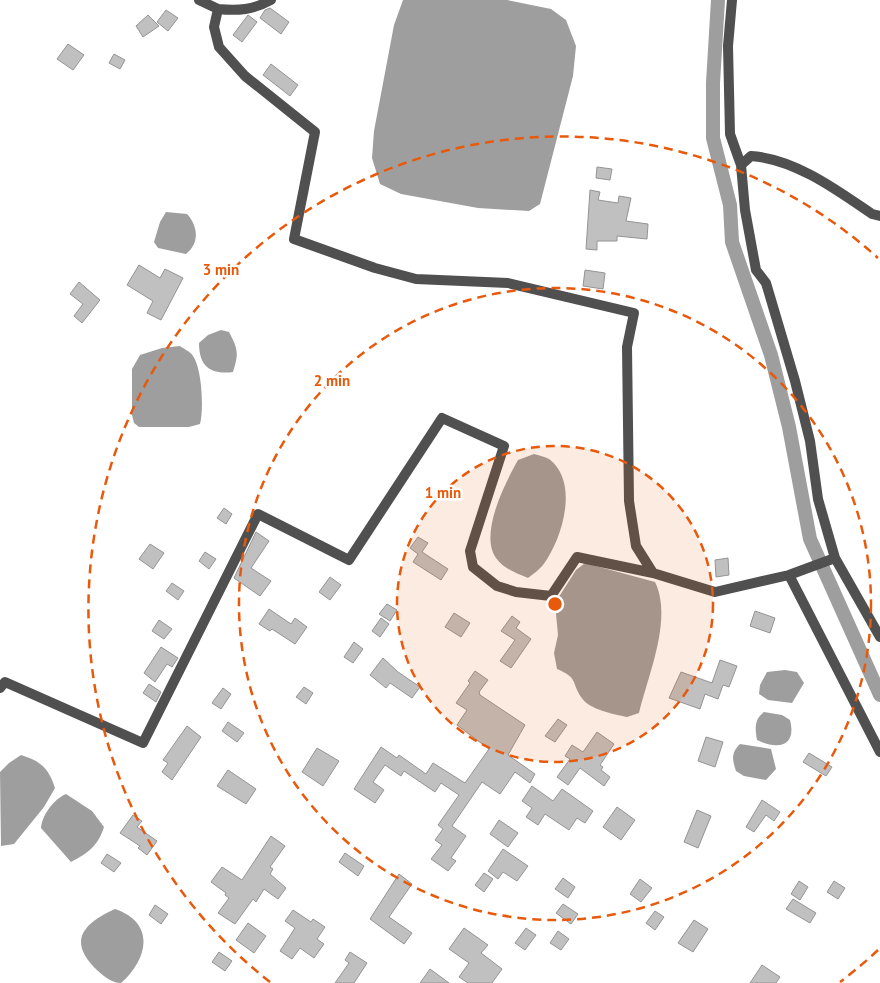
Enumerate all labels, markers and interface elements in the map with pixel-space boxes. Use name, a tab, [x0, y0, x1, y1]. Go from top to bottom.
text: 3 min	[203, 260, 239, 279]
text: 2 min	[314, 371, 350, 390]
text: 1 min	[425, 483, 461, 502]
centre of rings	[546, 595, 564, 613]

